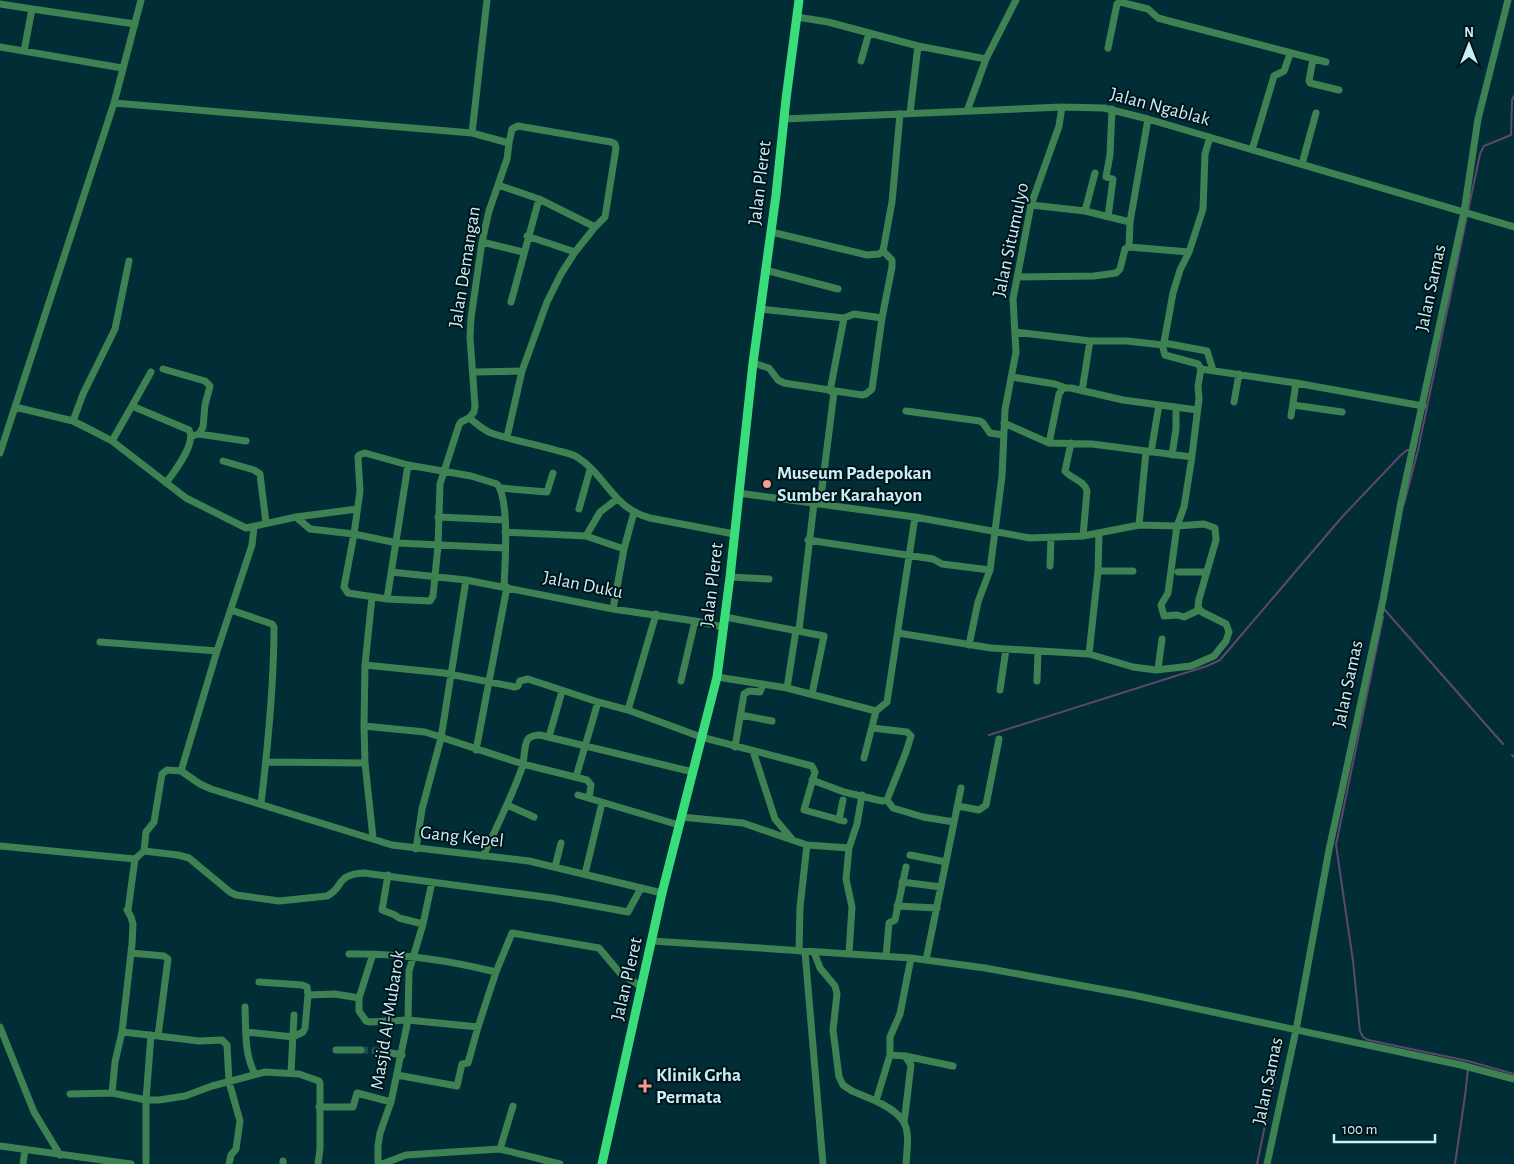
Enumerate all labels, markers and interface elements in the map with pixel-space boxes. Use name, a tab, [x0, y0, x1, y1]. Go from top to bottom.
north arrow	[1444, 20, 1494, 70]
text: N	[1464, 26, 1474, 40]
street label: Jalan Ngablak	[1108, 85, 1212, 130]
street label: Jalan Pleret	[745, 140, 775, 226]
street label: Jalan Situmulyo	[990, 181, 1032, 299]
street label: Jalan Demangan	[446, 205, 484, 329]
street label: Jalan Samas	[1412, 243, 1450, 333]
place label: Museum Padepokan Sumber Karahayon	[777, 464, 932, 505]
marker: Museum Padepokan Sumber Karahayon	[761, 478, 773, 490]
street label: Jalan Pleret	[697, 542, 727, 628]
street label: Jalan Duku	[542, 568, 625, 602]
street label: Jalan Samas	[1329, 639, 1367, 729]
street label: Gang Kepel	[419, 823, 505, 851]
street label: Jalan Pleret	[608, 936, 646, 1022]
street label: Masjid Al-Mubarok	[368, 949, 408, 1091]
street label: Jalan Samas	[1249, 1036, 1287, 1126]
place label: Klinik Grha Permata	[656, 1066, 741, 1107]
marker: Klinik Grha Permata	[638, 1079, 652, 1093]
scale bar	[1334, 1112, 1435, 1144]
text: 100 m	[1342, 1122, 1377, 1137]

